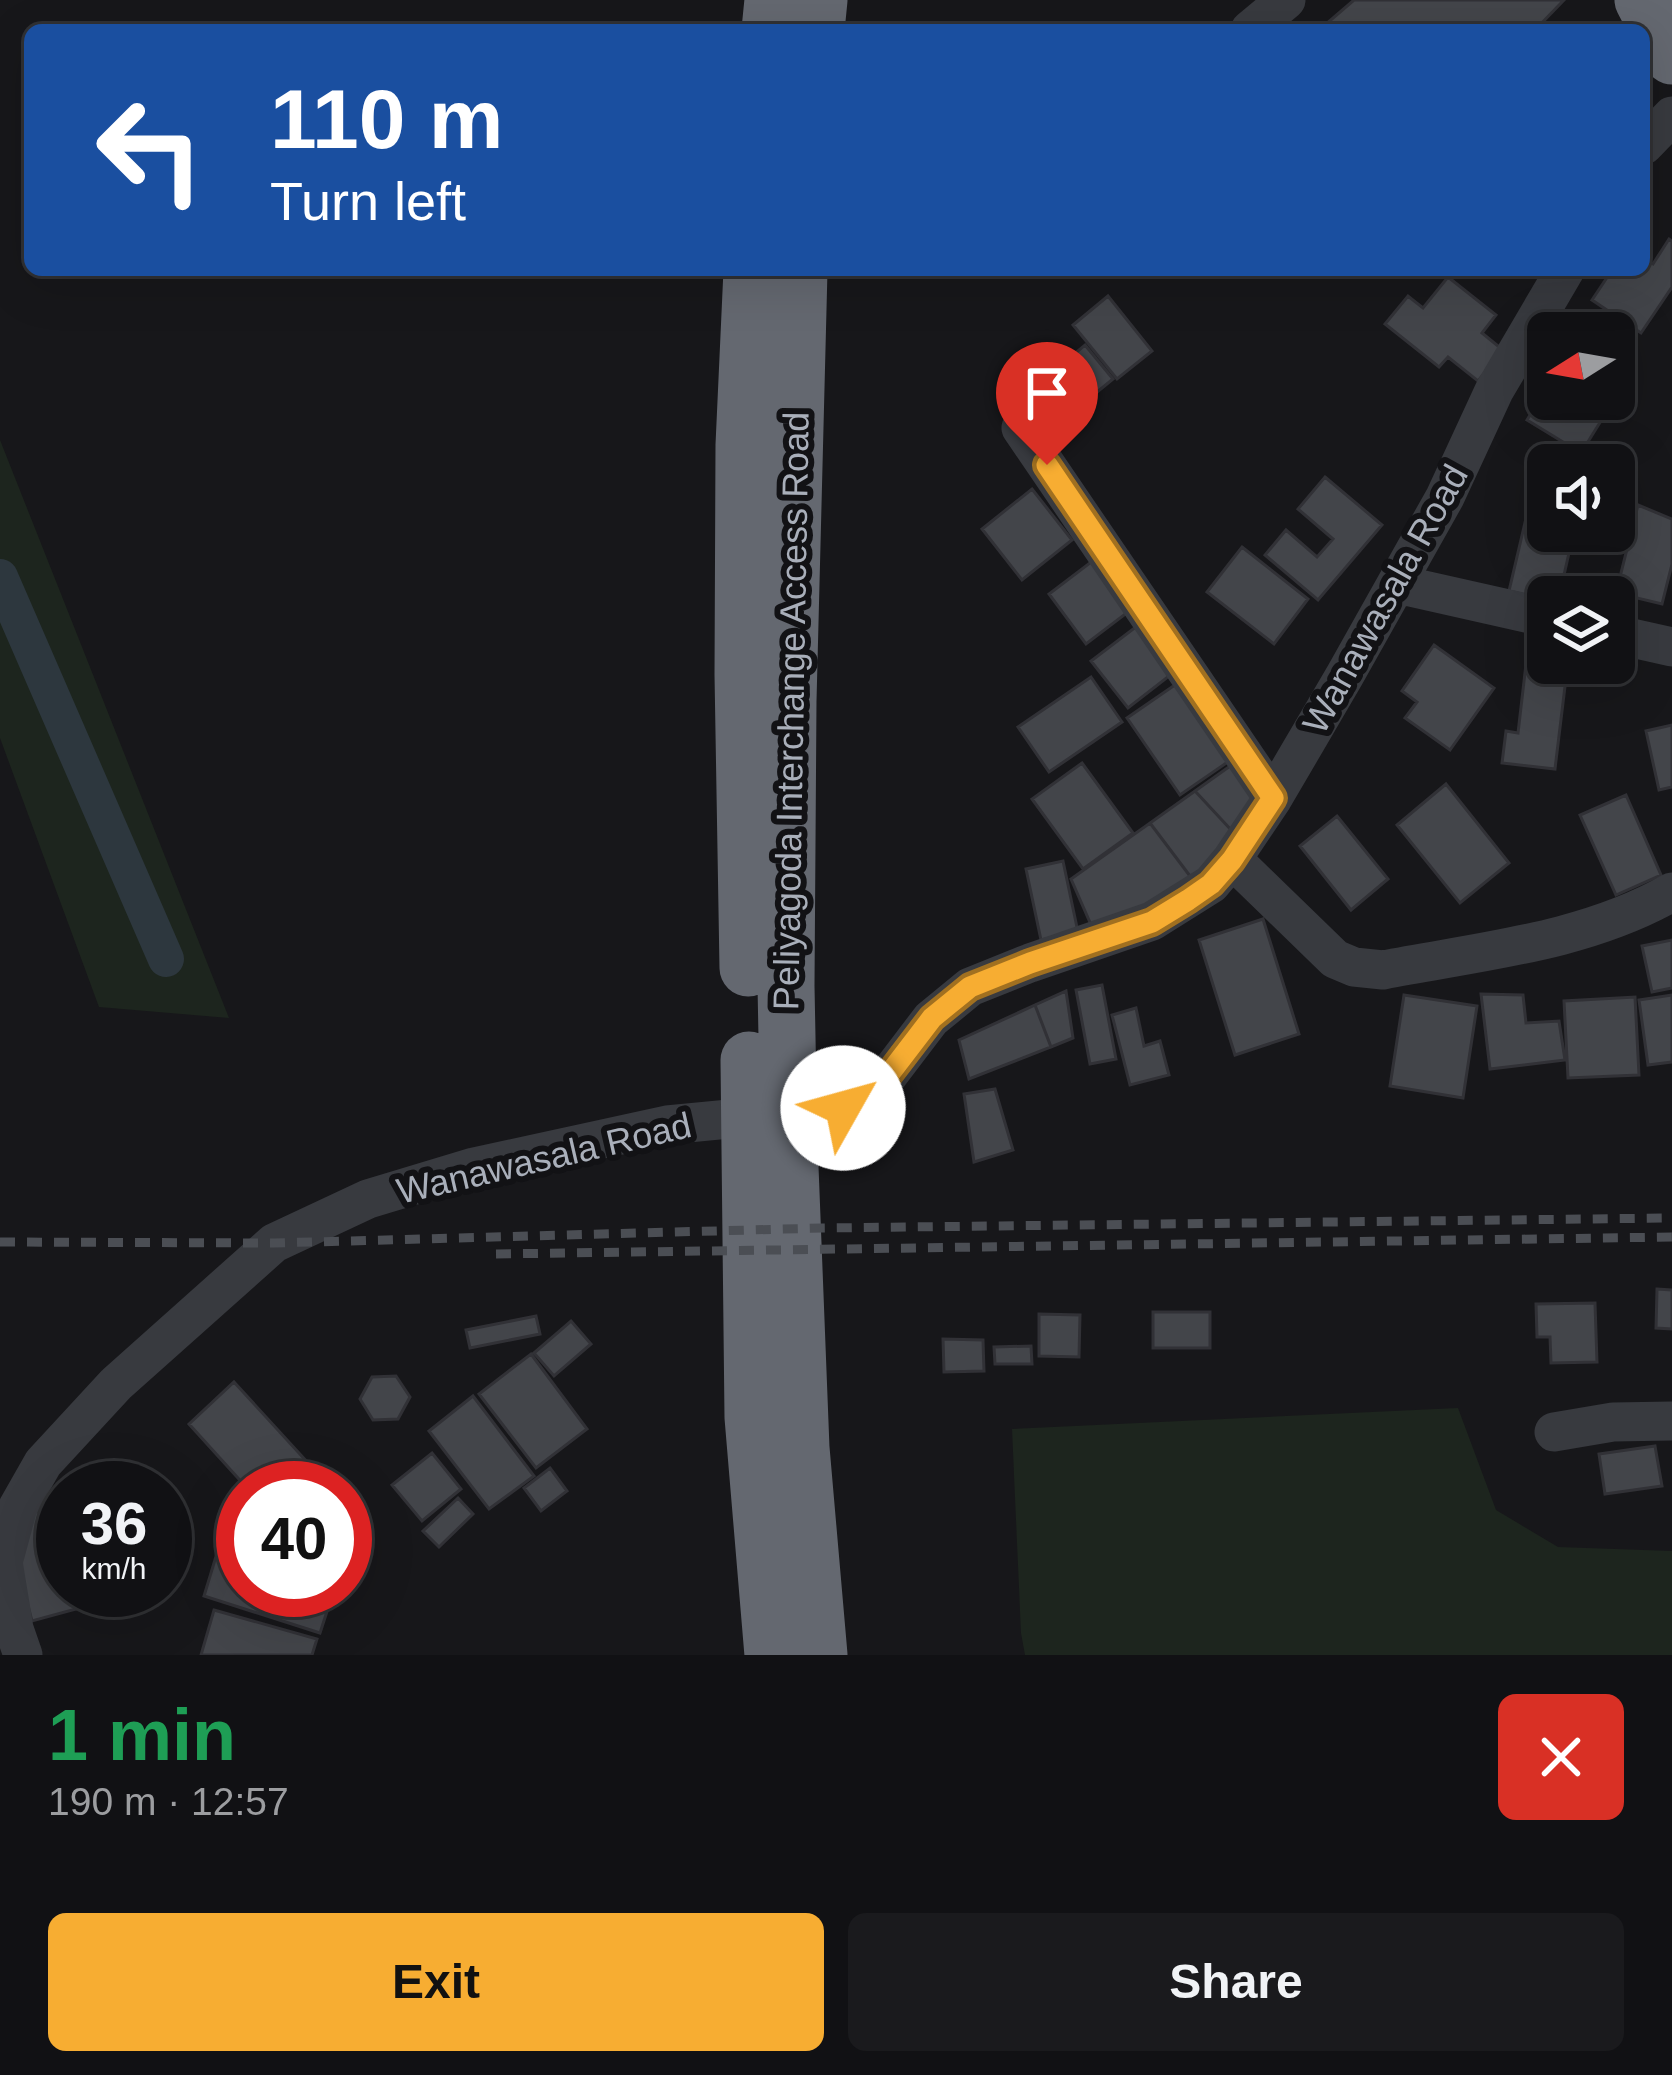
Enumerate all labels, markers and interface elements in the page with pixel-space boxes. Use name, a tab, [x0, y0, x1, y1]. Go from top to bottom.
icon: left	[72, 72, 228, 228]
text: 110 m	[270, 72, 504, 166]
text: Turn left	[270, 171, 466, 231]
north arrow	[1527, 312, 1635, 420]
map controls	[1527, 312, 1635, 684]
pin	[996, 342, 1098, 465]
icon: arrive	[1014, 360, 1080, 426]
street label: Peliyagoda Interchange Access Road	[765, 411, 817, 1011]
button: sound	[1527, 444, 1635, 552]
street label: Wanawasala Road	[1294, 457, 1476, 741]
button: layers	[1527, 576, 1635, 684]
position arrow	[780, 1045, 906, 1171]
street label: Wanawasala Road	[393, 1104, 695, 1212]
speed limit sign: 40	[216, 1461, 372, 1617]
text: 36	[81, 1490, 147, 1557]
text: km/h	[81, 1552, 147, 1585]
button: close	[1498, 1694, 1624, 1820]
text: 1 min	[48, 1695, 236, 1775]
text: 190 m · 12:57	[48, 1780, 289, 1823]
button: Exit	[48, 1913, 824, 2051]
button: Share	[848, 1913, 1624, 2051]

